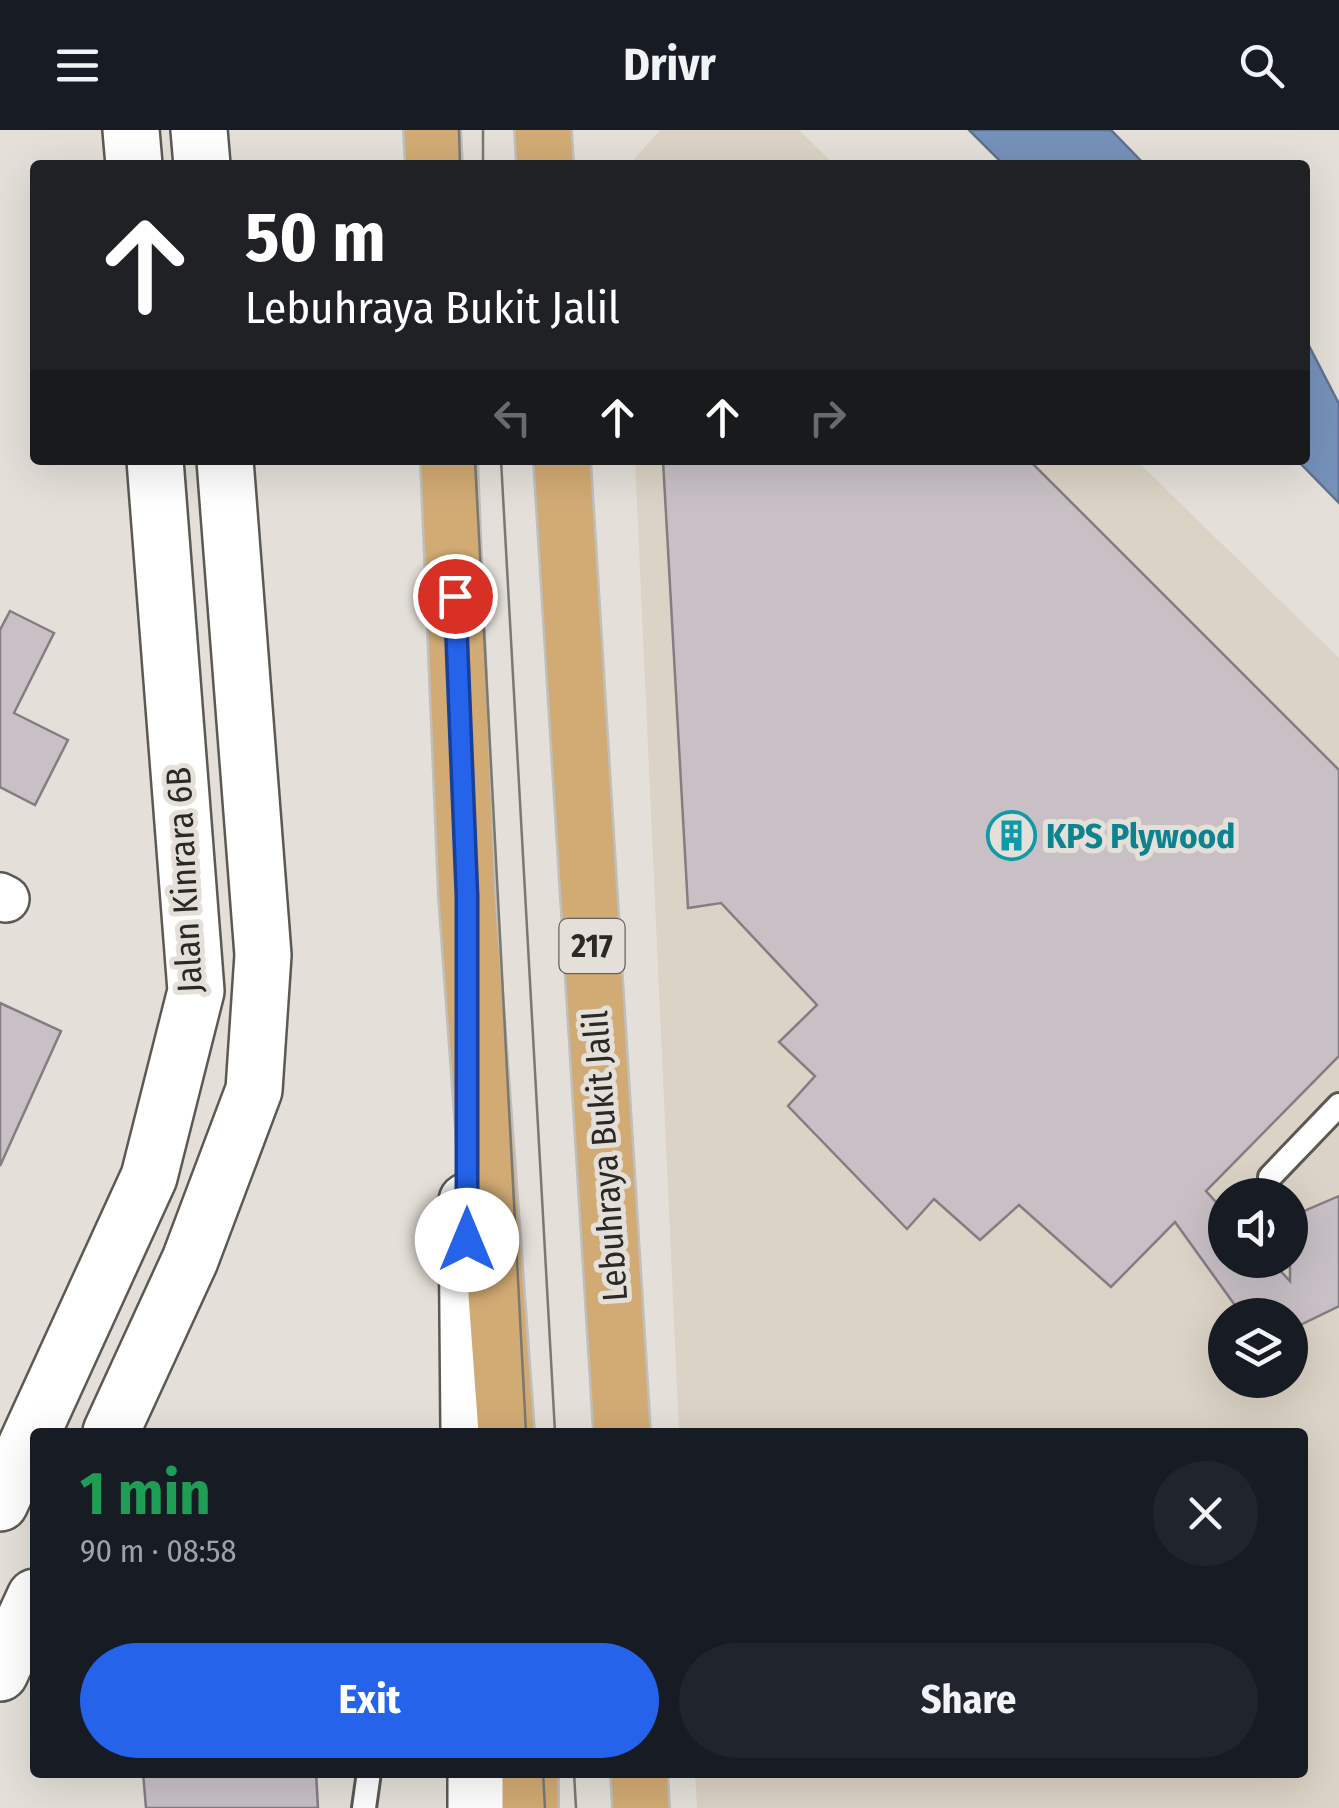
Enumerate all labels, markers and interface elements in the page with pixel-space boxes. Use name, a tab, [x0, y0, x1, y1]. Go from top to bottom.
icon: menu	[50, 38, 105, 93]
text: Drivr	[623, 38, 716, 92]
icon: search	[1234, 38, 1289, 93]
text: 50 m	[245, 196, 386, 280]
icon: ahead	[80, 200, 210, 330]
text: Lebuhraya Bukit Jalil	[245, 281, 620, 335]
icon: left	[485, 390, 540, 445]
icon: ahead	[590, 390, 645, 445]
icon: ahead	[695, 390, 750, 445]
icon: right	[800, 390, 855, 445]
pin	[413, 554, 498, 639]
icon: arrive	[428, 569, 483, 624]
street label: Jalan Kinrara 6B	[157, 766, 211, 994]
building icon: KPS Plywood	[985, 810, 1037, 862]
place label: KPS Plywood	[1046, 815, 1235, 857]
road number: 217	[560, 919, 624, 973]
street label: Lebuhraya Bukit Jalil	[574, 1009, 636, 1303]
map controls	[1208, 1178, 1308, 1398]
button: sound	[1208, 1178, 1308, 1278]
position arrow	[415, 1188, 519, 1292]
button: layers	[1208, 1298, 1308, 1398]
text: 1 min	[80, 1458, 211, 1530]
button: close	[1153, 1461, 1258, 1566]
text: 90 m · 08:58	[80, 1532, 236, 1570]
button: Exit	[80, 1643, 659, 1758]
button: Share	[679, 1643, 1258, 1758]

